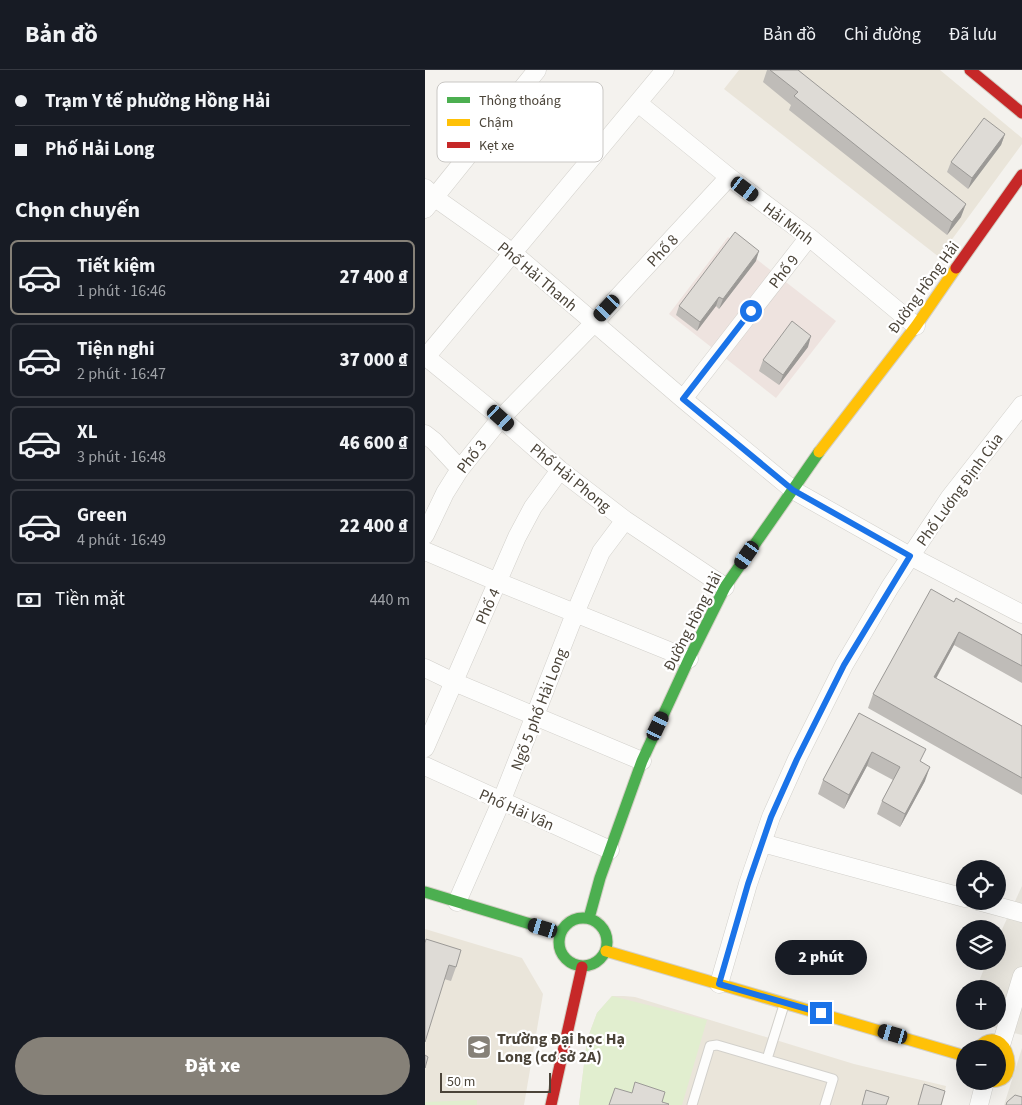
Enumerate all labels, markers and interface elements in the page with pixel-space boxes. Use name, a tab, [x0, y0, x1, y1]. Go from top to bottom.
text: Bản đồ	[25, 17, 98, 52]
text: Bản đồ	[763, 22, 816, 47]
text: Chỉ đường	[844, 22, 921, 47]
text: Đã lưu	[949, 22, 997, 47]
legend	[437, 82, 603, 162]
text: Trạm Y tế phường Hồng Hải	[45, 88, 270, 115]
text: Thông thoáng	[479, 91, 561, 111]
text: Chậm	[479, 113, 513, 133]
text: Phố Hải Long	[45, 136, 155, 163]
text: Kẹt xe	[479, 136, 514, 156]
car	[728, 174, 761, 204]
text: Chọn chuyến	[15, 194, 140, 226]
street label: Hải Minh	[758, 197, 818, 250]
street label: Phố 8	[642, 229, 684, 272]
street label: Phố Hải Thanh	[493, 237, 582, 317]
street label: Đường Hồng Hải	[883, 237, 965, 338]
street label: Phố 9	[764, 250, 804, 293]
text: Tiết kiệm	[77, 253, 155, 280]
icon: car	[17, 255, 62, 300]
text: 27 400 ₫	[340, 264, 408, 291]
text: 1 phút · 16:46	[77, 280, 166, 302]
car	[591, 292, 622, 324]
route start	[740, 300, 762, 322]
text: Tiện nghi	[77, 336, 154, 363]
icon: car	[17, 338, 62, 383]
text: 37 000 ₫	[340, 347, 408, 374]
text: 2 phút · 16:47	[77, 363, 166, 385]
car	[484, 402, 517, 434]
text: XL	[77, 419, 98, 446]
icon: car	[17, 421, 62, 466]
street label: Phố Lương Định Của	[911, 428, 1008, 551]
text: 46 600 ₫	[340, 430, 408, 457]
street label: Phố 3	[452, 435, 492, 478]
street label: Phố Hải Phong	[525, 438, 616, 517]
text: 3 phút · 16:48	[77, 446, 166, 468]
text: Green	[77, 502, 127, 529]
icon: car	[17, 504, 62, 549]
text: 22 400 ₫	[340, 513, 408, 540]
text: 4 phút · 16:49	[77, 529, 166, 551]
car	[732, 538, 761, 572]
street label: Đường Hồng Hải	[658, 568, 727, 675]
street label: Phố 4	[470, 585, 506, 628]
icon: cash	[15, 586, 43, 614]
text: Tiền mặt	[55, 586, 125, 613]
text: 440 m	[370, 589, 410, 611]
street label: Ngõ 5 phố Hải Long	[505, 645, 572, 774]
car	[644, 709, 671, 743]
street label: Phố Hải Vân	[476, 784, 558, 836]
map controls	[956, 860, 1006, 1090]
button: locate	[956, 860, 1006, 910]
car	[526, 916, 559, 940]
button: layers	[956, 920, 1006, 970]
callout: 2 phút	[775, 940, 867, 976]
text: 2 phút	[798, 946, 844, 968]
button: +	[956, 980, 1006, 1030]
route end	[810, 1002, 832, 1024]
car	[876, 1023, 909, 1045]
place label: Trường Đại học Hạ Long (cơ sở 2A)	[497, 1028, 625, 1068]
school or university icon: Trường Đại học Hạ Long (cơ sở 2A)	[466, 1034, 492, 1060]
button: Đặt xe	[15, 1037, 410, 1095]
button: −	[956, 1040, 1006, 1090]
scale bar	[440, 1070, 551, 1093]
text: 50 m	[447, 1072, 475, 1092]

